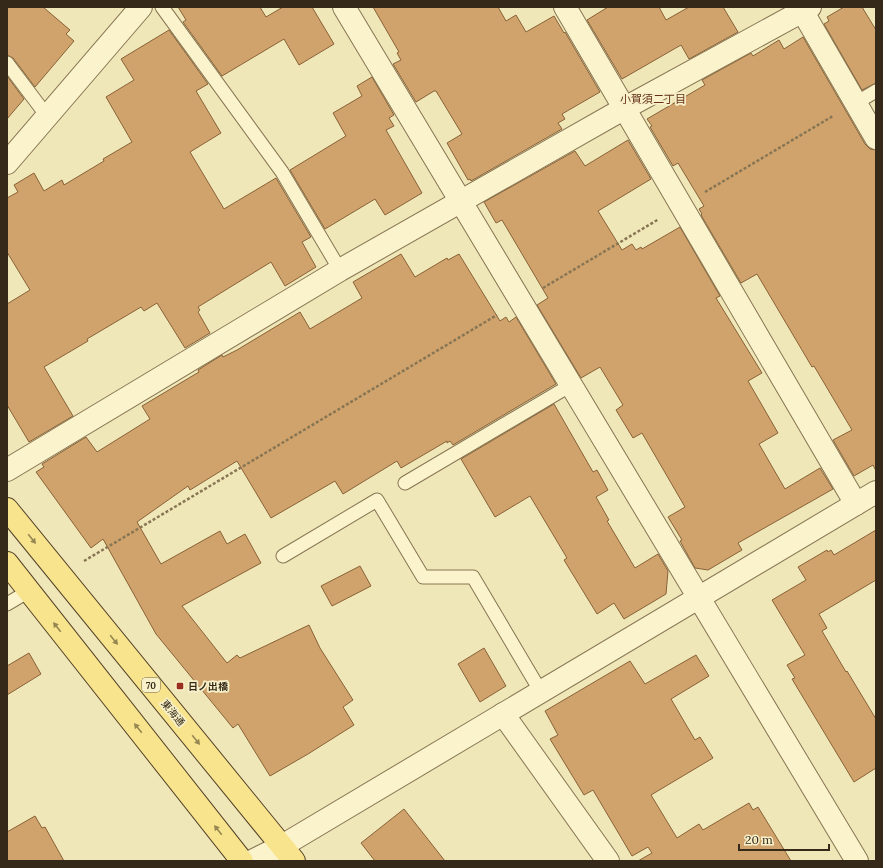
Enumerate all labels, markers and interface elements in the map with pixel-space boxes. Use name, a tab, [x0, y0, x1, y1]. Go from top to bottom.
district label: 小賀須二丁目	[620, 92, 686, 106]
one-way arrow	[27, 533, 36, 544]
one-way arrow	[53, 621, 61, 632]
one-way arrow	[109, 634, 118, 645]
road number: 70	[142, 678, 160, 692]
place label: 日ノ出橋	[188, 680, 228, 693]
marker: 日ノ出橋	[175, 681, 185, 691]
street label: 東海通	[159, 697, 187, 729]
one-way arrow	[133, 723, 142, 734]
one-way arrow	[192, 735, 200, 746]
one-way arrow	[214, 825, 223, 836]
scale bar	[739, 826, 829, 852]
text: 20 m	[745, 832, 773, 847]

